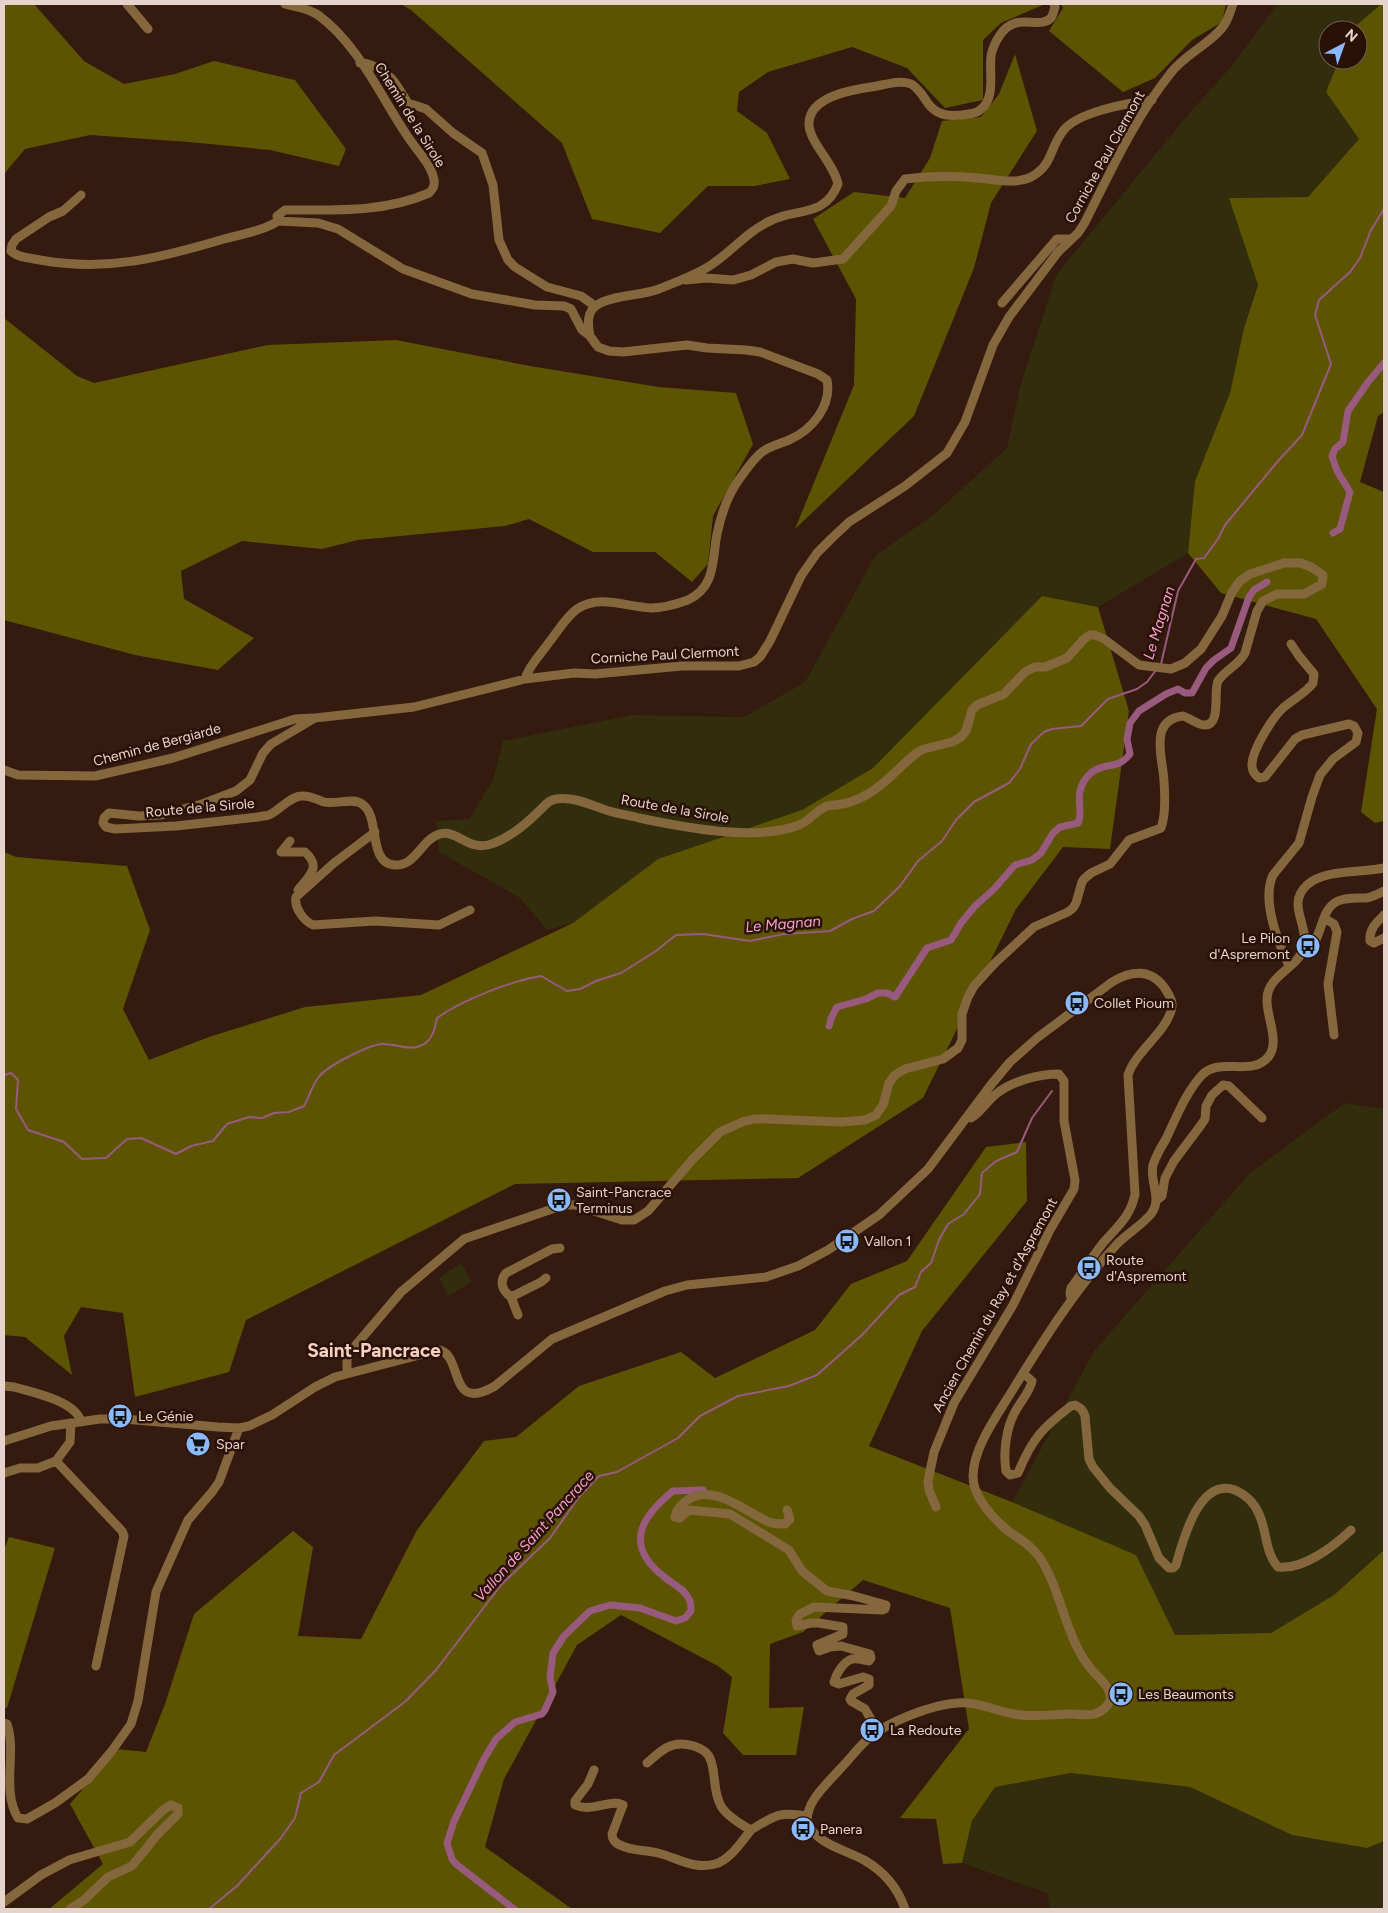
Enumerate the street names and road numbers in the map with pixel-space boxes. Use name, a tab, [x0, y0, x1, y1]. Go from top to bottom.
street label: Chemin de la Sirole	[371, 59, 449, 171]
street label: Corniche Paul Clermont	[1062, 88, 1148, 226]
street label: Corniche Paul Clermont	[590, 643, 740, 667]
street label: Chemin de Bergiarde	[91, 720, 223, 770]
street label: Route de la Sirole	[620, 791, 731, 827]
street label: Route de la Sirole	[145, 795, 256, 821]
street label: Ancien Chemin du Ray et d'Aspremont	[929, 1195, 1061, 1415]

